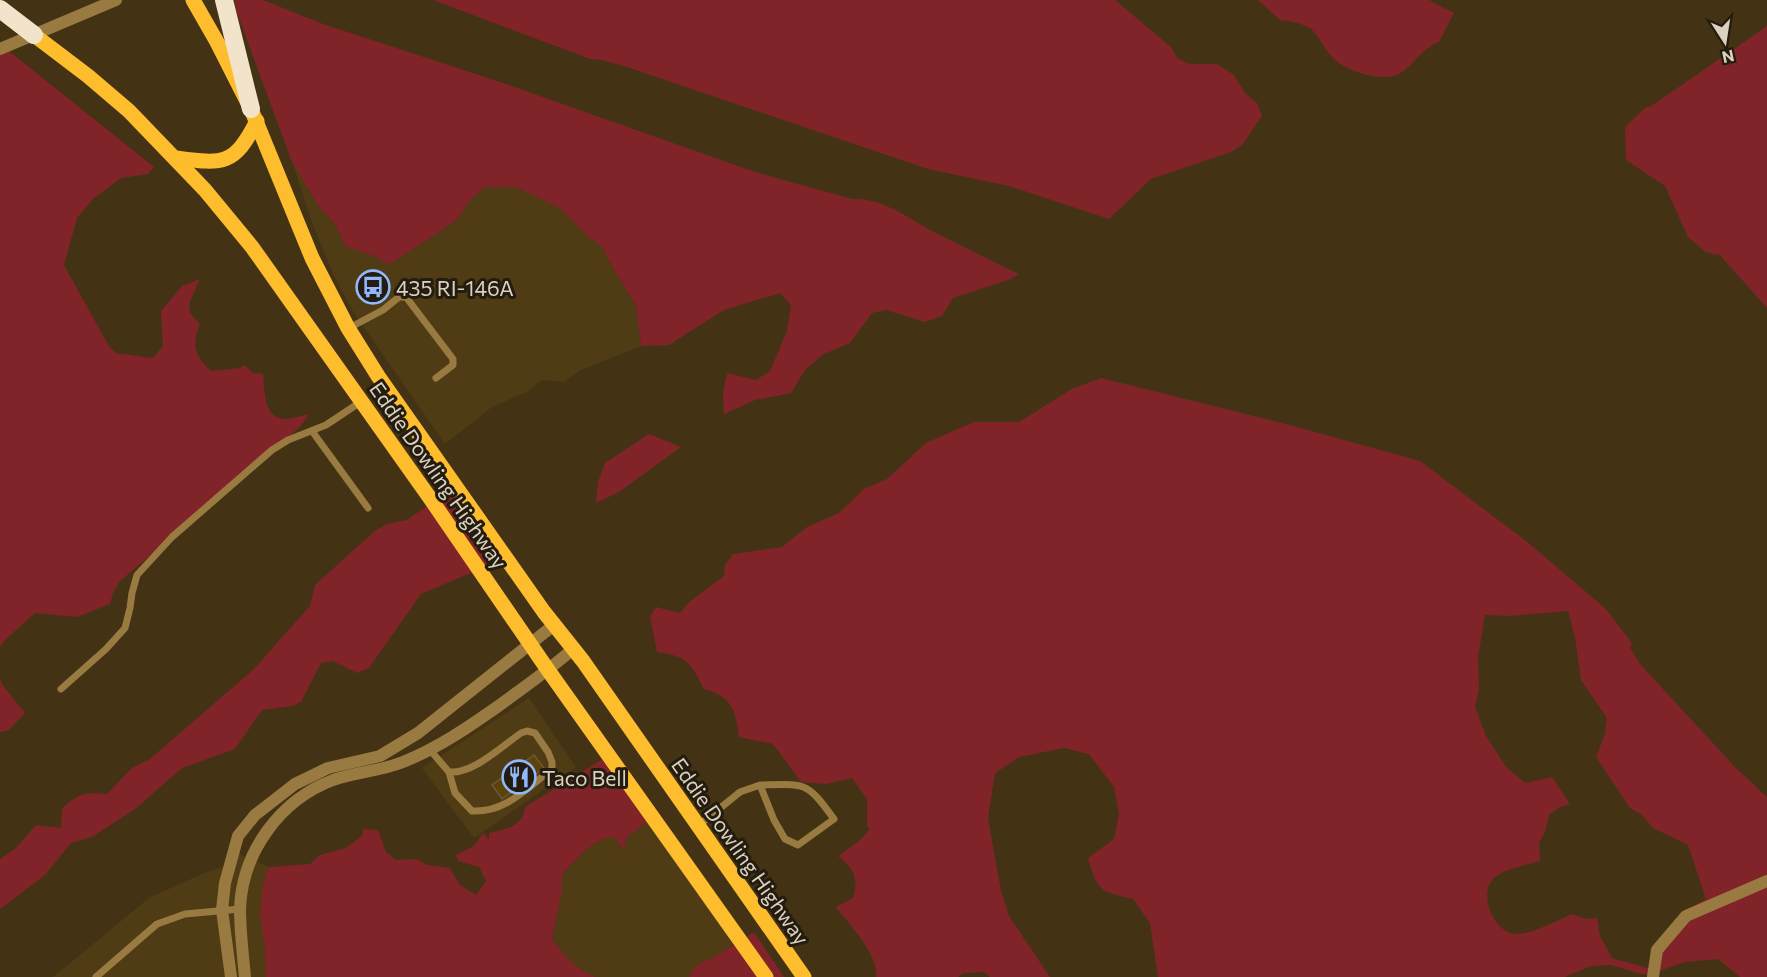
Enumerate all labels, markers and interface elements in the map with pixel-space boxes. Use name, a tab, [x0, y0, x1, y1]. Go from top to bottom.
north arrow	[1695, 12, 1755, 72]
text: N	[1720, 47, 1736, 68]
bus stop icon: 435 RI-146A	[355, 269, 391, 305]
place label: 435 RI-146A	[396, 275, 514, 300]
street label: Eddie Dowling Highway	[365, 377, 513, 573]
street label: Eddie Dowling Highway	[667, 753, 815, 949]
restaurant icon: Taco Bell	[501, 759, 537, 795]
place label: Taco Bell	[542, 765, 627, 790]

